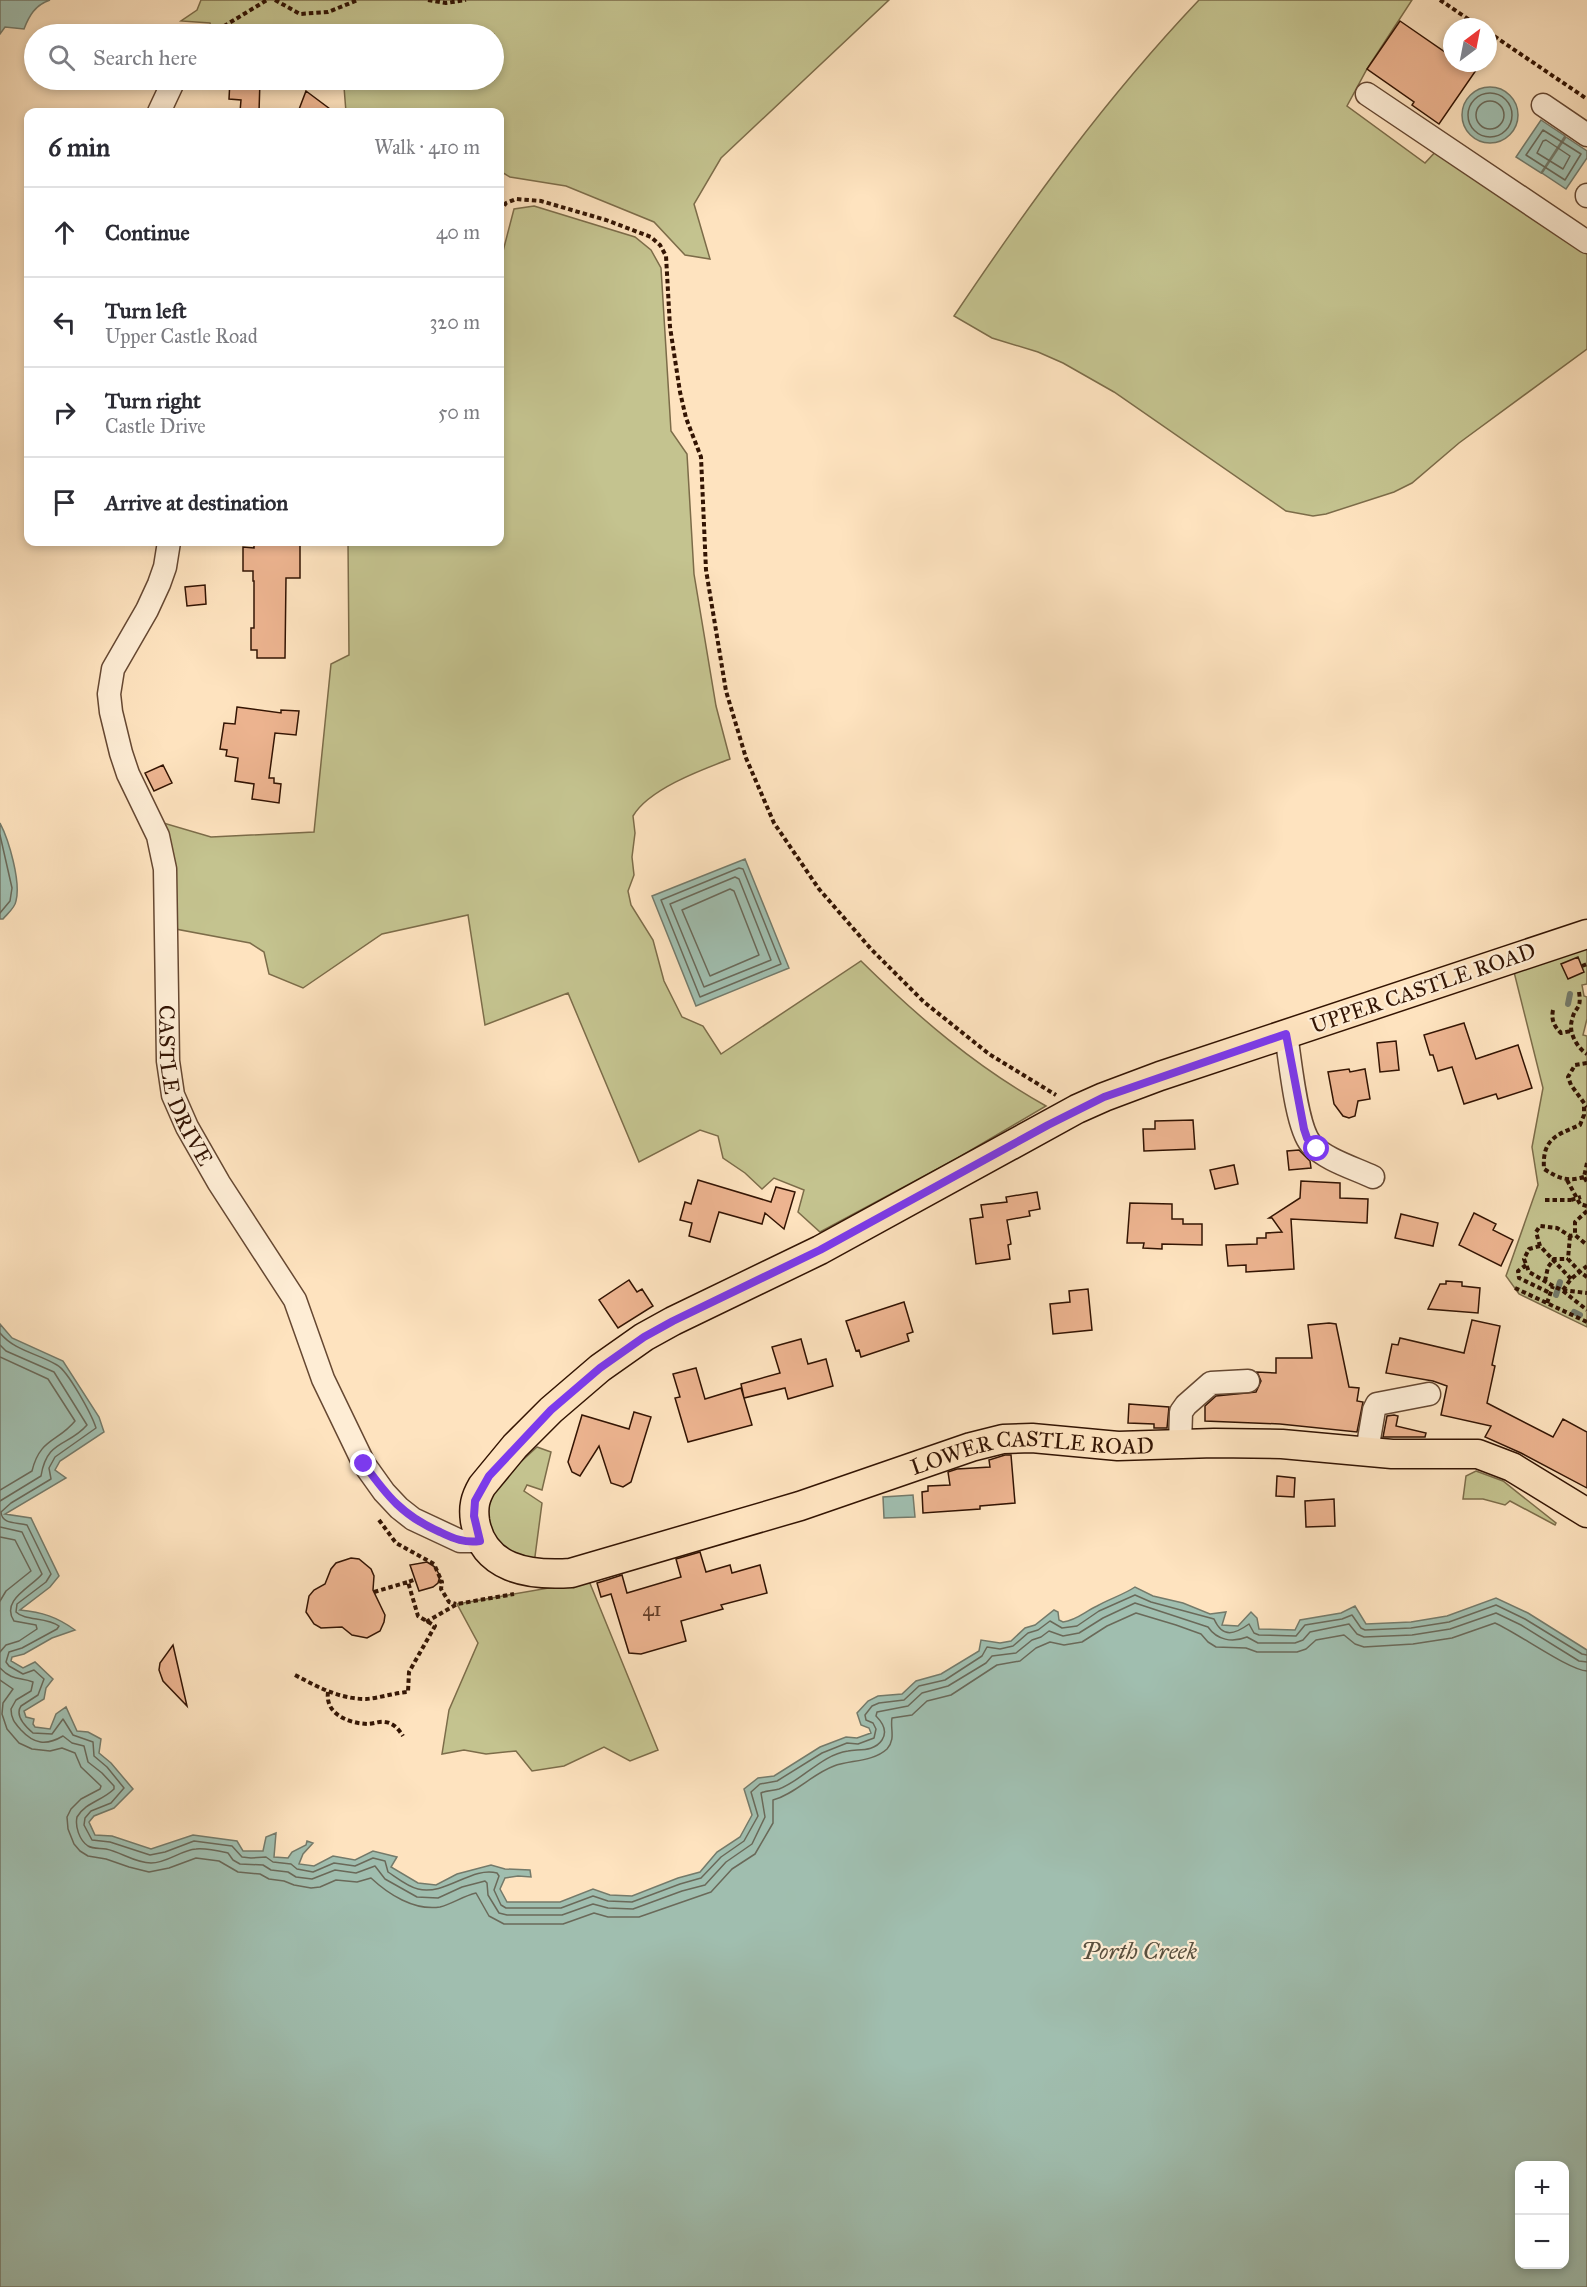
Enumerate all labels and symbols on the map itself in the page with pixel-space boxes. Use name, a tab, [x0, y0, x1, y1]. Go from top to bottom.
north arrow	[1443, 18, 1497, 72]
street label: UPPER CASTLE ROAD	[1307, 937, 1539, 1039]
street label: CASTLE DRIVE	[154, 1005, 220, 1170]
route start	[1303, 1135, 1329, 1161]
street label: LOWER CASTLE ROAD	[907, 1424, 1154, 1480]
route end	[350, 1450, 376, 1476]
house number: 41	[642, 1597, 662, 1621]
water label: Porth Creek	[1081, 1936, 1197, 1966]

